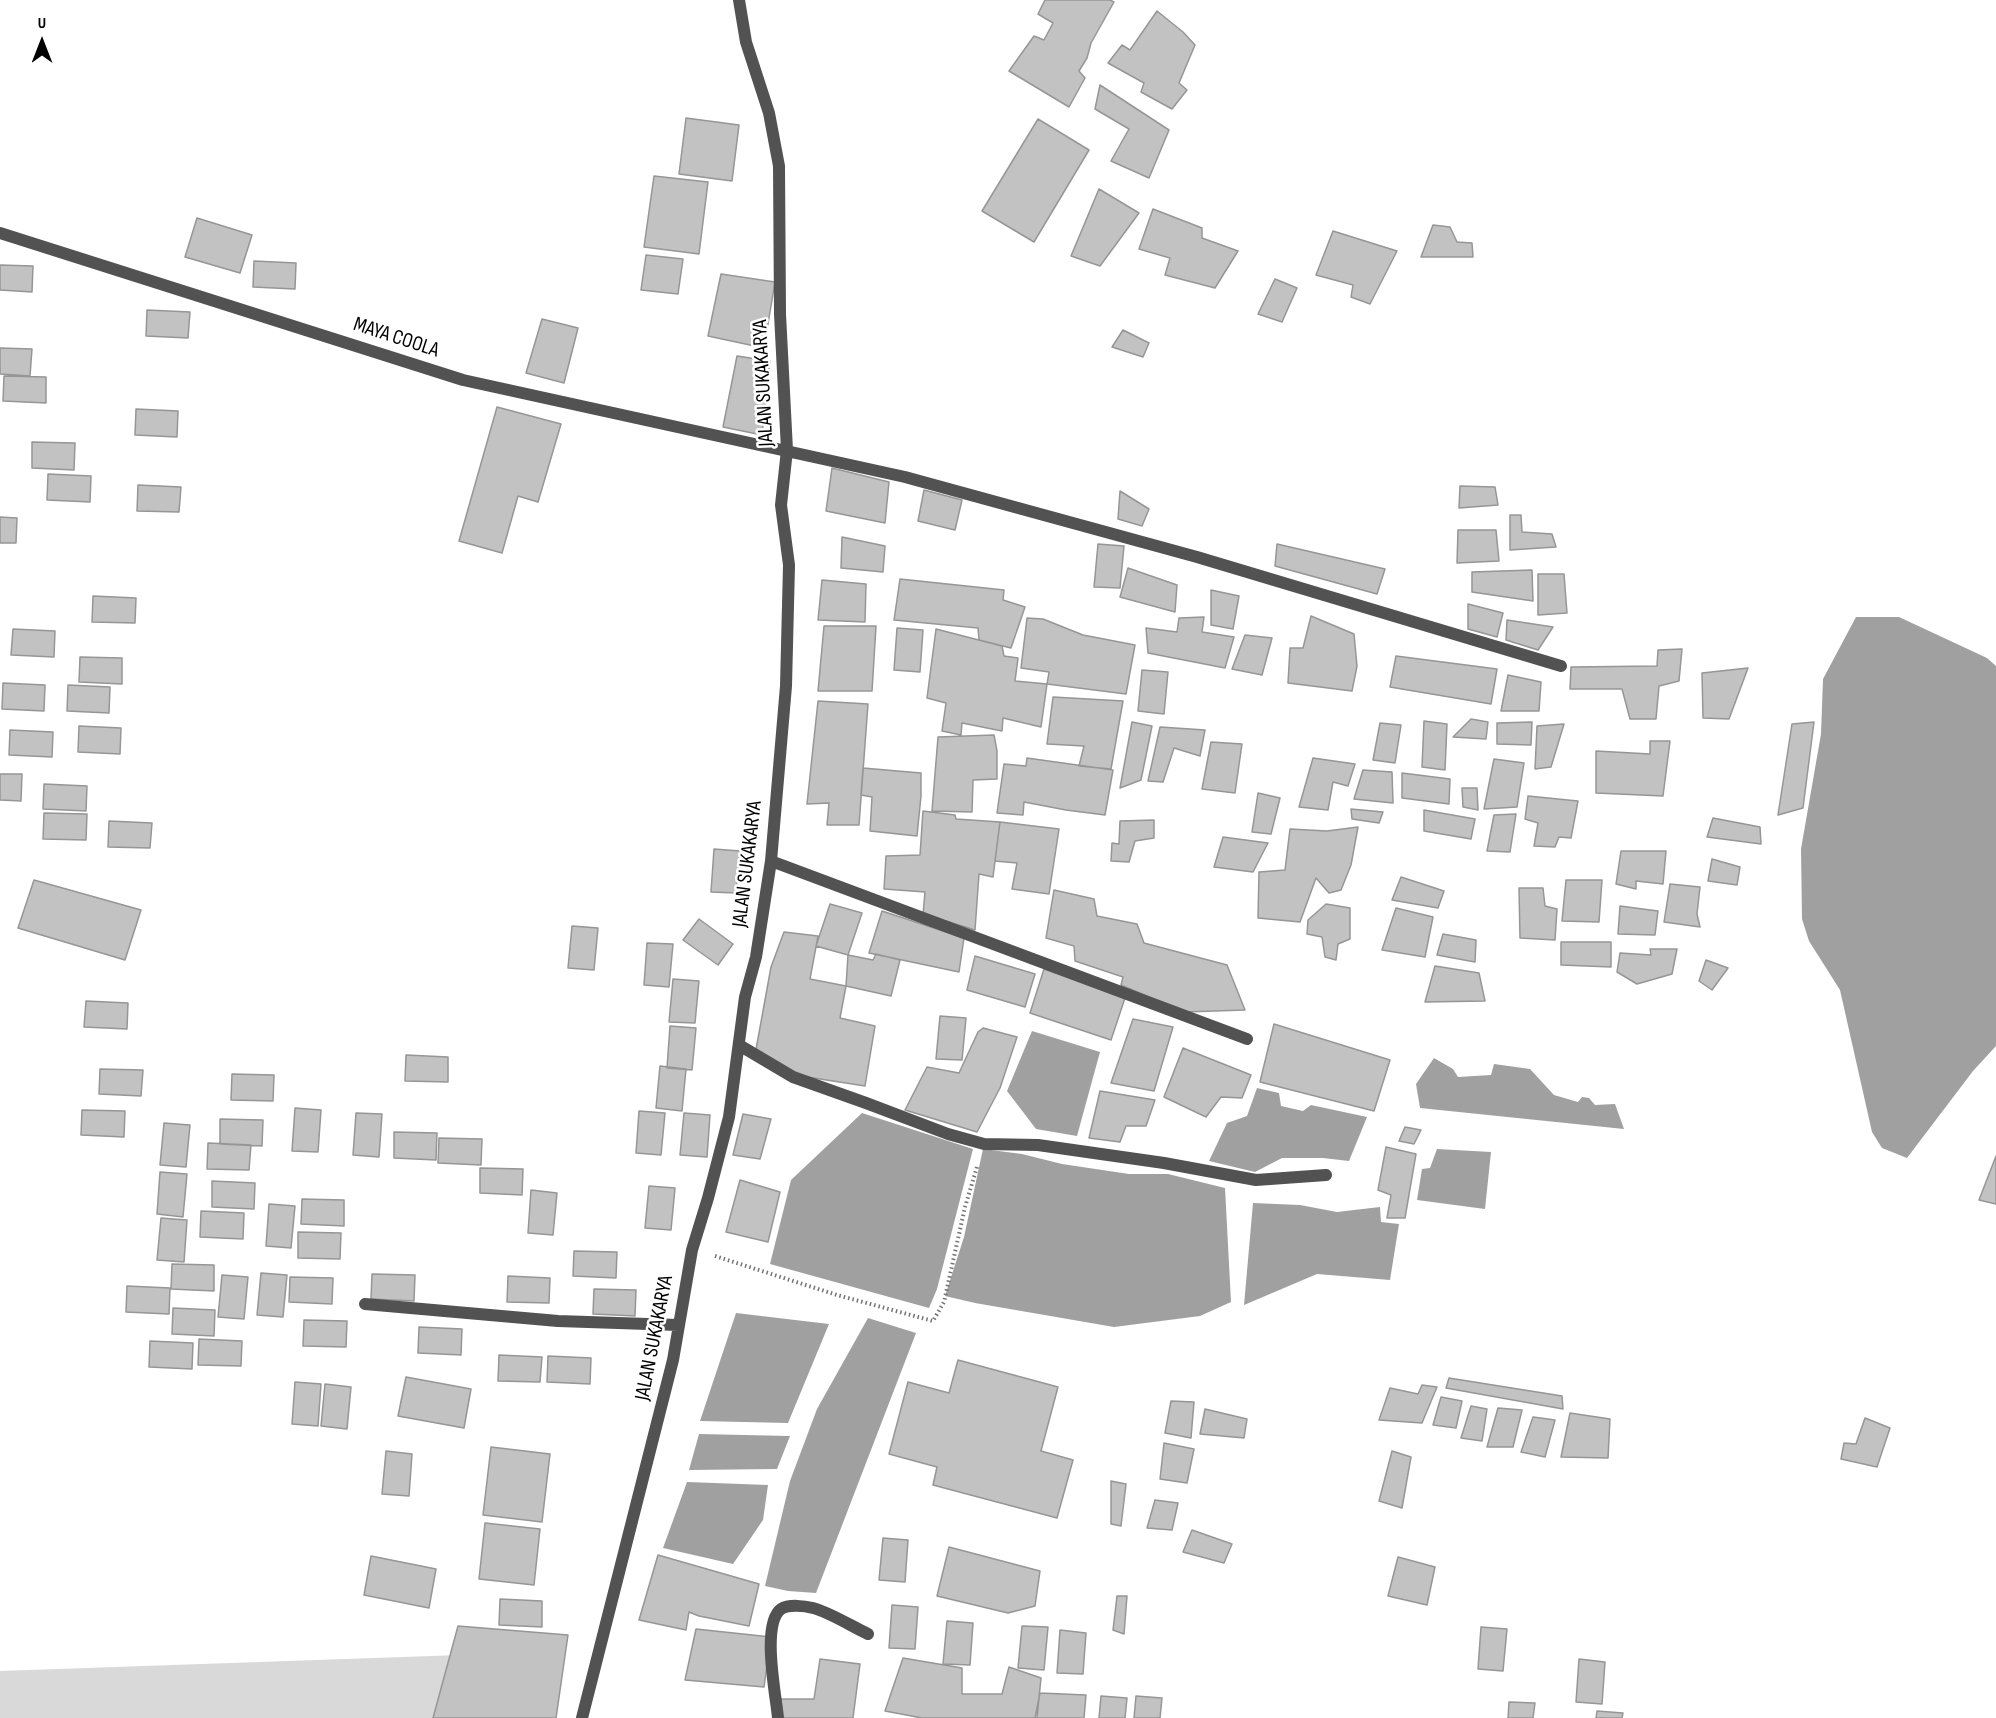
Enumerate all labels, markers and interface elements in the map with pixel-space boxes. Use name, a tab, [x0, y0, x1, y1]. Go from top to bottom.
north arrow	[12, 12, 72, 72]
text: U	[38, 14, 46, 33]
street label: MAYA COOLA	[350, 312, 442, 364]
street label: JALAN SUKAKARYA	[748, 319, 780, 447]
street label: JALAN SUKAKARYA	[728, 799, 768, 929]
street label: JALAN SUKAKARYA	[631, 1273, 679, 1403]

